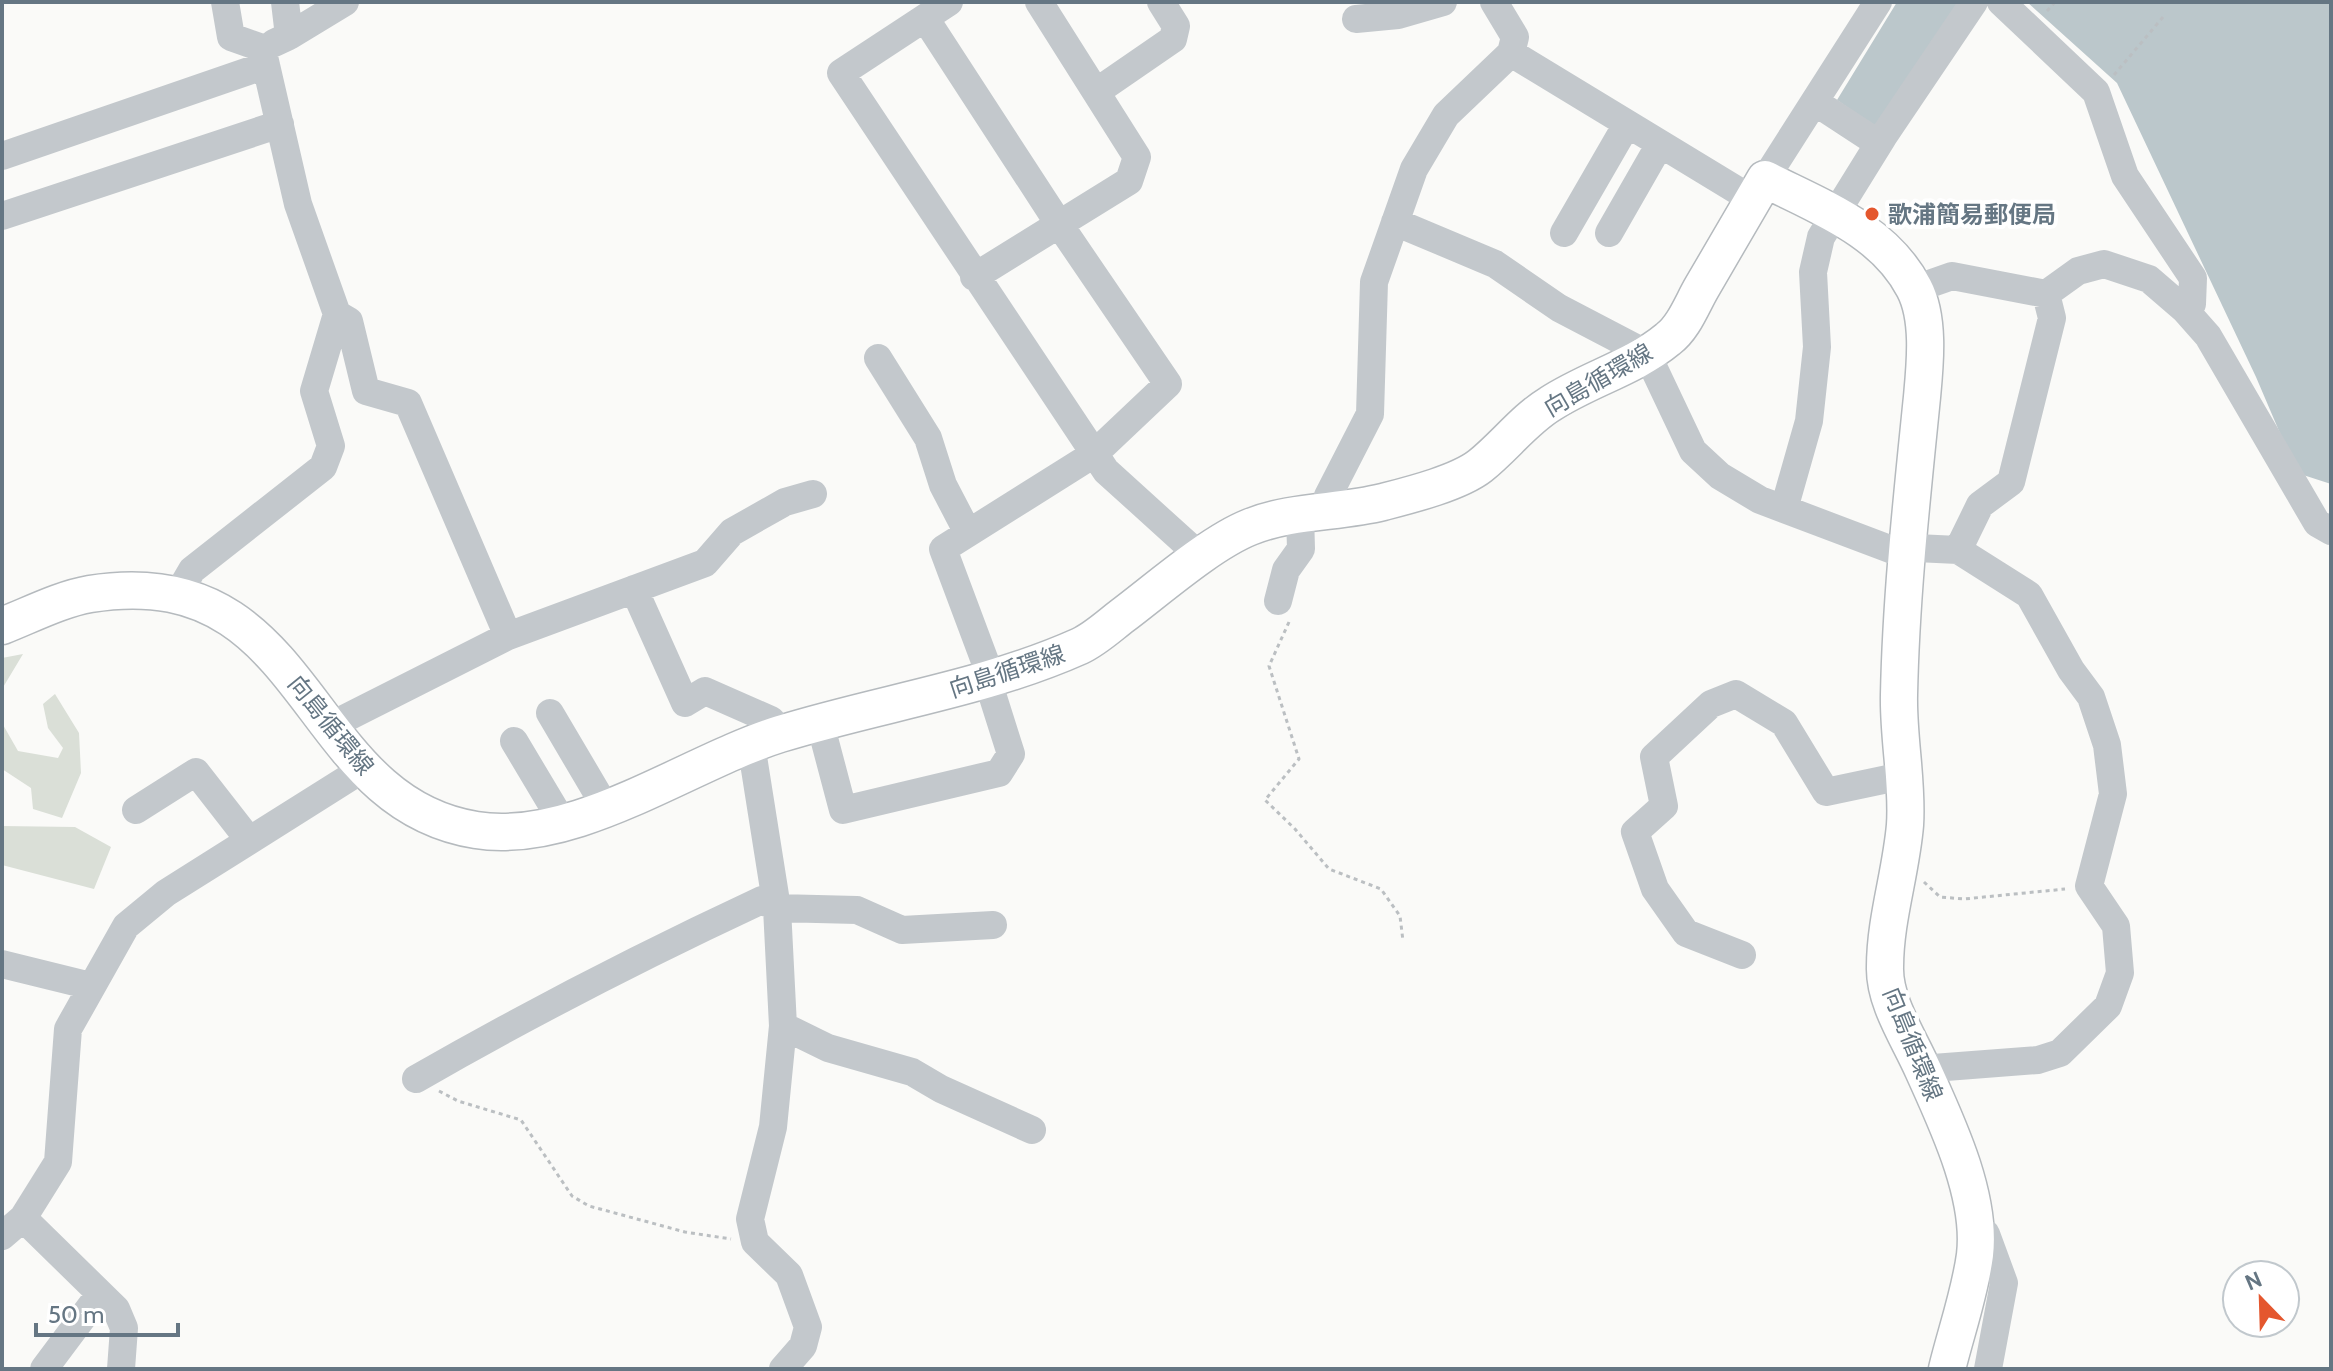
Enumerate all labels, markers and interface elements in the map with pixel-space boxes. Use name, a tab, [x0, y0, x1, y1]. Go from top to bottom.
place label: 歌浦簡易郵便局	[1888, 200, 2056, 229]
marker: 歌浦簡易郵便局	[1863, 205, 1881, 223]
street label: 向島循環線	[1539, 337, 1657, 423]
street label: 向島循環線	[945, 639, 1069, 703]
street label: 向島循環線	[282, 669, 380, 781]
street label: 向島循環線	[1877, 983, 1949, 1105]
north arrow	[2221, 1259, 2301, 1339]
text: N	[2241, 1266, 2266, 1297]
scale bar	[36, 1287, 178, 1337]
text: 50 m	[48, 1300, 104, 1329]

